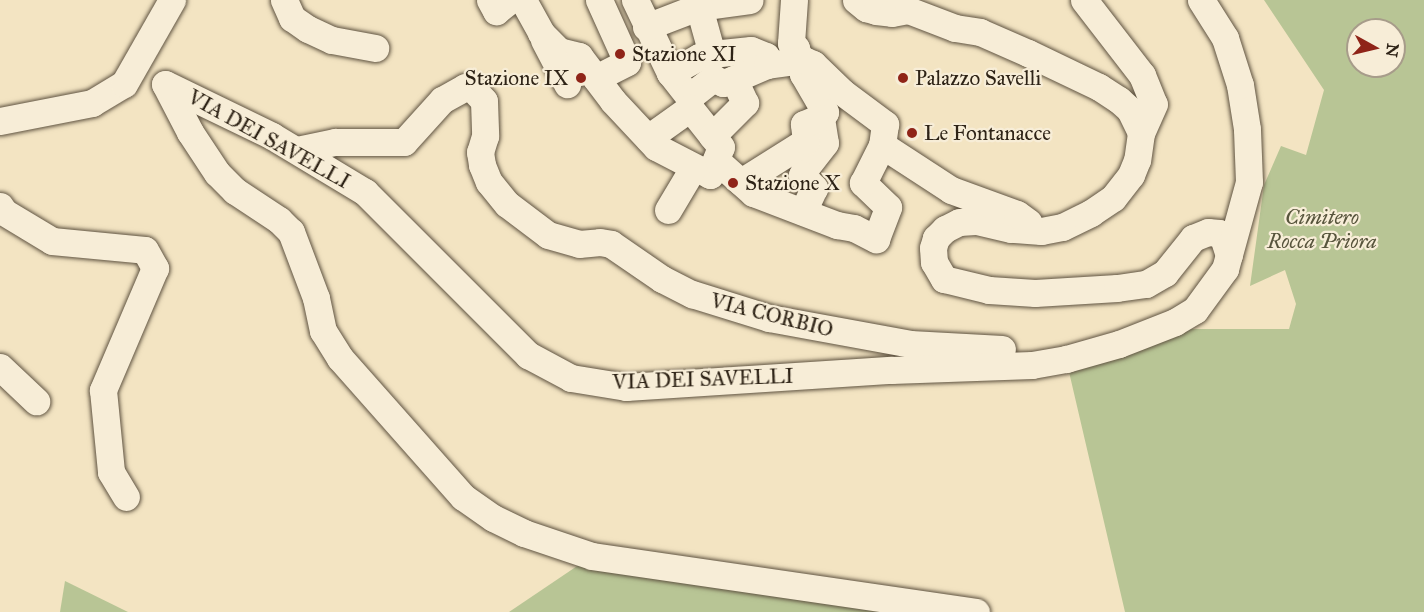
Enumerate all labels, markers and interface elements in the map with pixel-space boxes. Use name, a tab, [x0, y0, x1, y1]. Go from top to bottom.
north arrow	[1346, 18, 1406, 78]
place label: Stazione XI	[632, 41, 736, 67]
text: N	[1382, 42, 1403, 58]
marker: Stazione XI	[613, 47, 627, 61]
place label: Stazione IX	[465, 65, 569, 91]
place label: Palazzo Savelli	[915, 65, 1041, 91]
marker: Stazione IX	[574, 71, 588, 85]
marker: Palazzo Savelli	[896, 71, 910, 85]
street label: VIA DEI SAVELLI	[184, 84, 354, 194]
place label: Le Fontanacce	[924, 120, 1051, 146]
marker: Le Fontanacce	[905, 126, 919, 140]
place label: Stazione X	[745, 170, 840, 196]
marker: Stazione X	[726, 176, 740, 190]
park label: Cimitero Rocca Priora	[1267, 204, 1377, 254]
street label: VIA CORBIO	[708, 288, 836, 342]
street label: VIA DEI SAVELLI	[612, 363, 794, 395]

